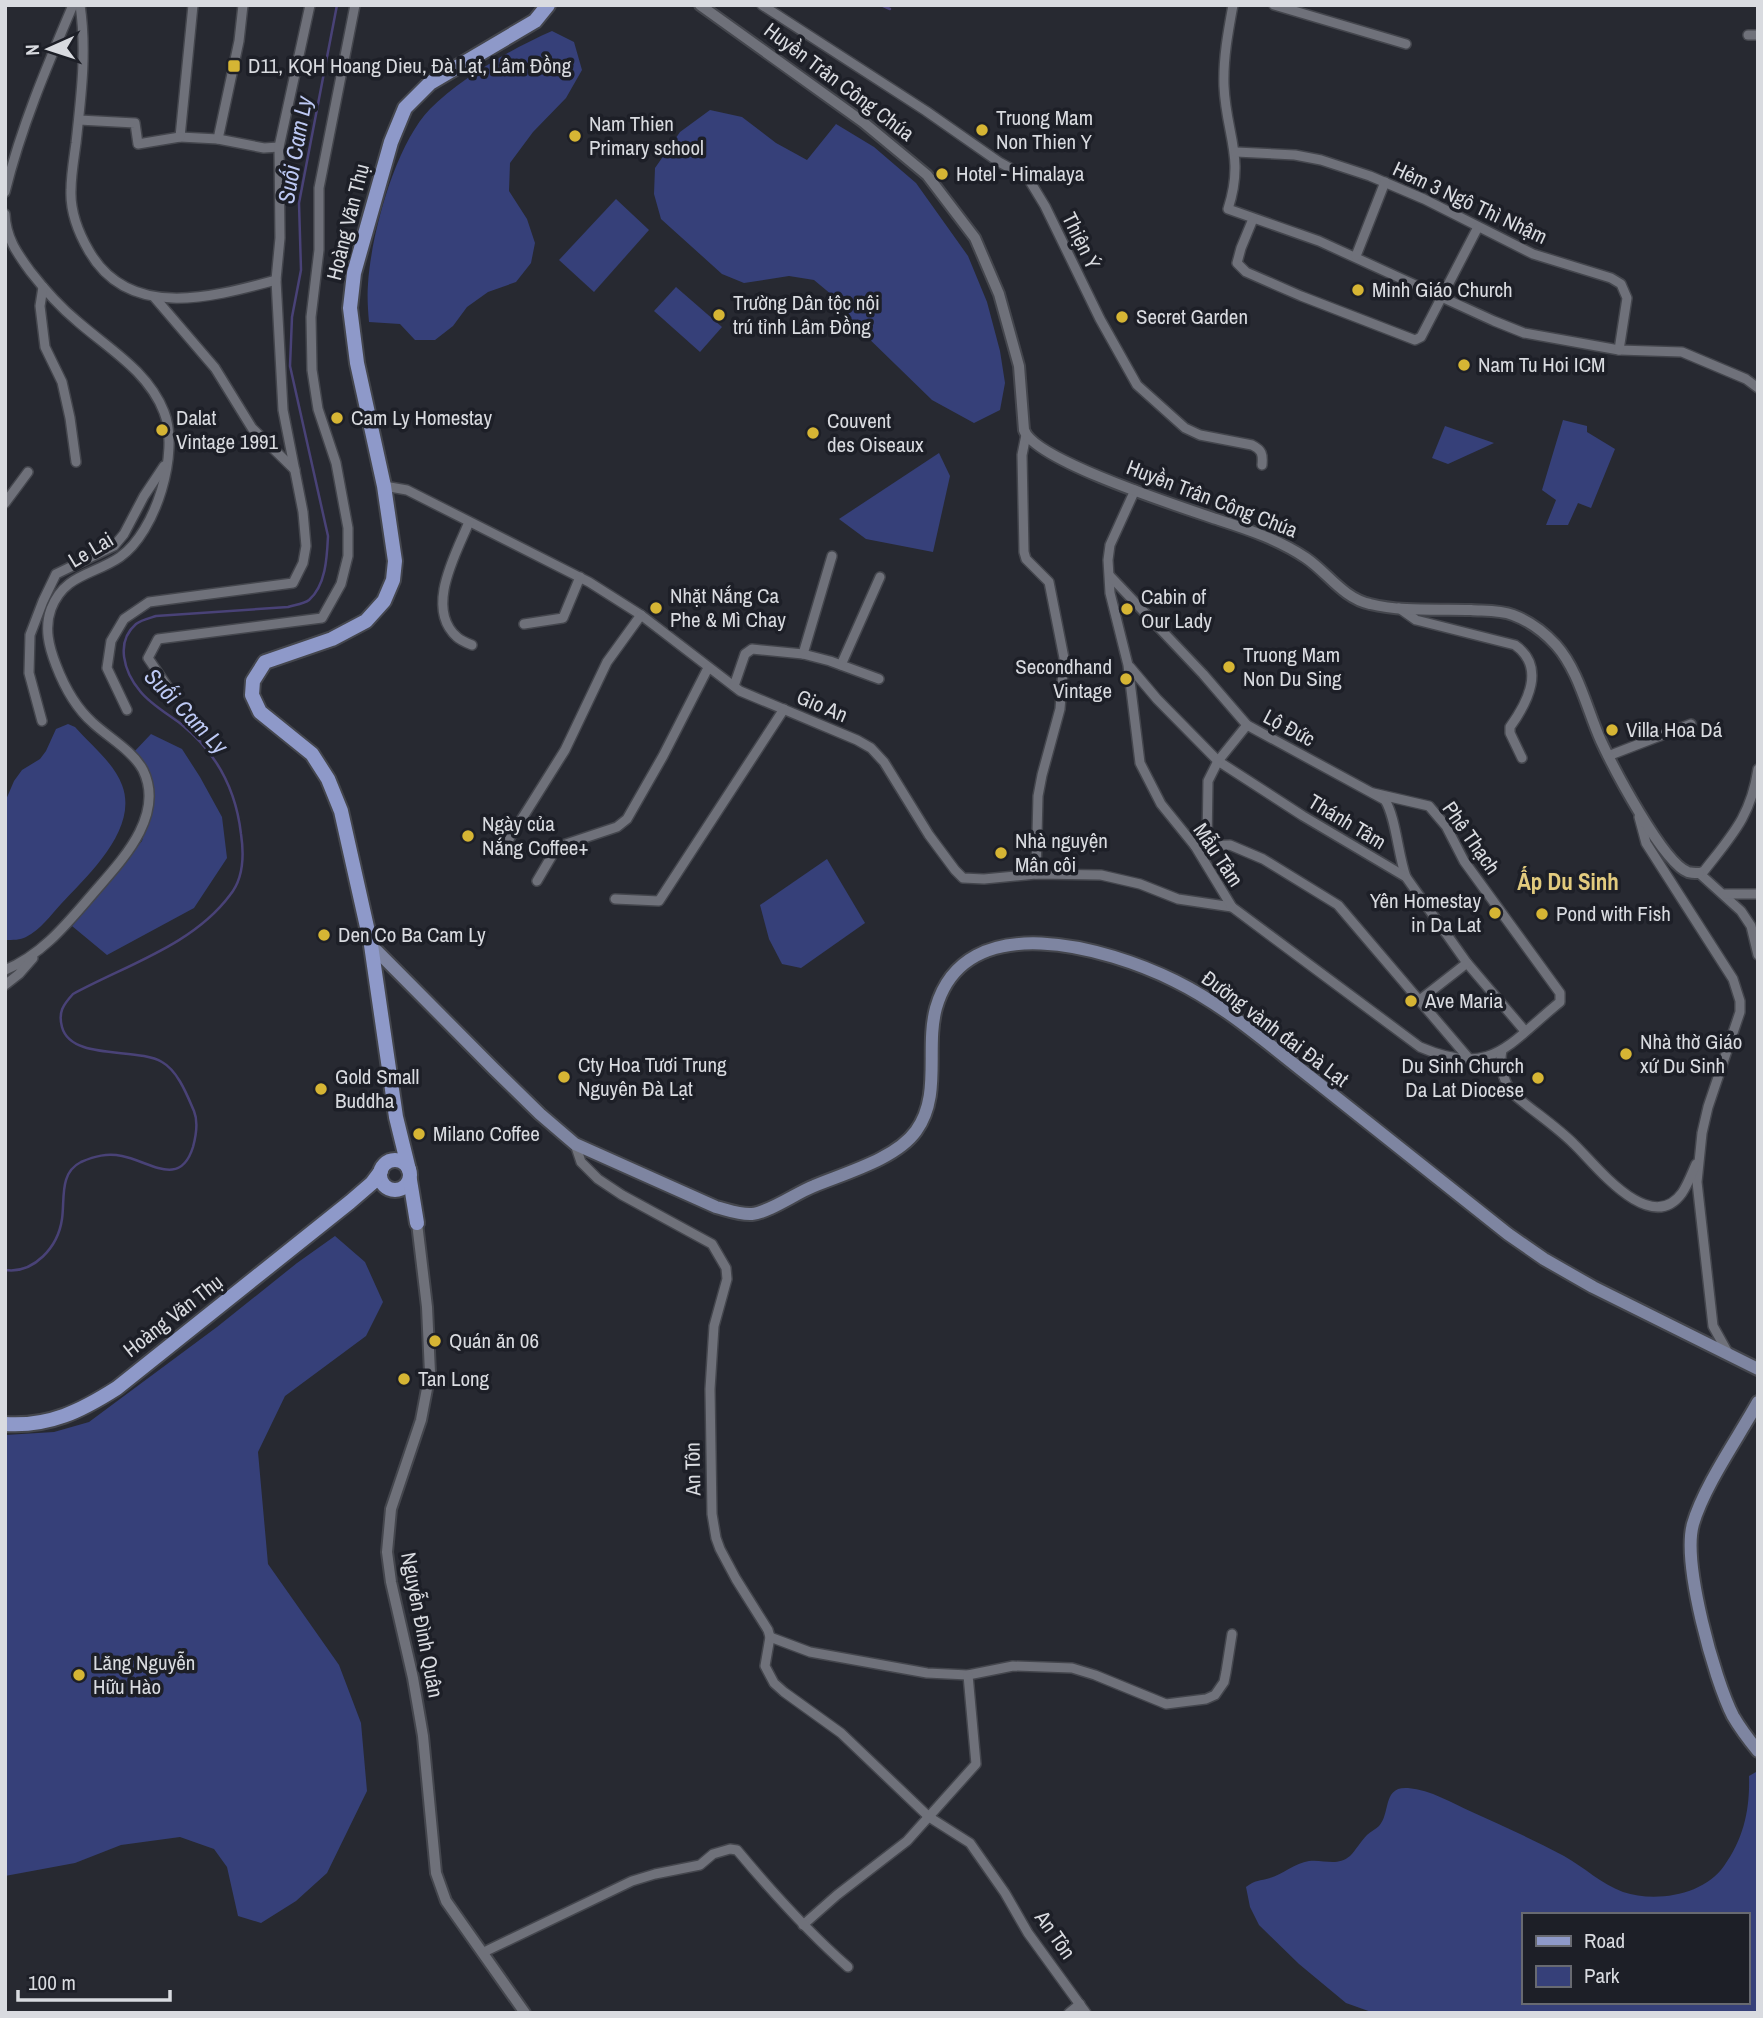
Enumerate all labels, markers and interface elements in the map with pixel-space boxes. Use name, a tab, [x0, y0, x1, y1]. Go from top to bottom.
north arrow	[14, 14, 84, 84]
street label: Huyền Trân Công Chúa	[758, 16, 921, 148]
text: N	[19, 44, 45, 56]
place label: D11, KQH Hoang Dieu, Đà Lạt, Lâm Đồng	[248, 51, 572, 80]
marker: D11, KQH Hoang Dieu, Đà Lạt, Lâm Đồng	[226, 58, 242, 74]
water label: Suối Cam Ly	[270, 92, 319, 206]
place label: Truong Mam Non Thien Y	[996, 103, 1093, 156]
place label: Nam Thien Primary school	[589, 109, 704, 162]
marker: Truong Mam Non Thien Y	[974, 122, 990, 138]
marker: Nam Thien Primary school	[567, 128, 583, 144]
street label: Hẻm 3 Ngô Thì Nhậm	[1388, 154, 1552, 251]
place label: Hotel - Himalaya	[956, 159, 1085, 188]
street label: Hoàng Văn Thụ	[319, 161, 376, 283]
marker: Hotel - Himalaya	[934, 166, 950, 182]
street label: Thiện Ý	[1055, 207, 1108, 275]
place label: Minh Giáo Church	[1372, 275, 1513, 304]
marker: Minh Giáo Church	[1350, 282, 1366, 298]
place label: Trường Dân tộc nội trú tỉnh Lâm Đồng	[733, 288, 880, 341]
place label: Secret Garden	[1136, 302, 1248, 331]
marker: Trường Dân tộc nội trú tỉnh Lâm Đồng	[711, 307, 727, 323]
marker: Secret Garden	[1114, 309, 1130, 325]
place label: Nam Tu Hoi ICM	[1478, 350, 1605, 379]
marker: Nam Tu Hoi ICM	[1456, 357, 1472, 373]
place label: Dalat Vintage 1991	[176, 403, 279, 456]
place label: Cam Ly Homestay	[351, 403, 492, 432]
place label: Couvent des Oiseaux	[827, 406, 924, 459]
marker: Cam Ly Homestay	[329, 410, 345, 426]
marker: Dalat Vintage 1991	[154, 422, 170, 438]
marker: Couvent des Oiseaux	[805, 425, 821, 441]
street label: Huyền Trân Công Chúa	[1123, 453, 1302, 545]
street label: Le Lai	[63, 525, 119, 574]
place label: Nhặt Nắng Ca Phe & Mì Chay	[670, 581, 786, 634]
place label: Cabin of Our Lady	[1141, 582, 1212, 635]
marker: Nhặt Nắng Ca Phe & Mì Chay	[648, 600, 664, 616]
marker: Cabin of Our Lady	[1119, 601, 1135, 617]
place label: Truong Mam Non Du Sing	[1243, 640, 1342, 693]
place label: Secondhand Vintage	[1015, 652, 1112, 705]
marker: Truong Mam Non Du Sing	[1221, 659, 1237, 675]
water label: Suối Cam Ly	[138, 661, 236, 761]
marker: Secondhand Vintage	[1118, 671, 1134, 687]
street label: Gio An	[792, 682, 852, 729]
street label: Lộ Đức	[1258, 702, 1320, 753]
place label: Villa Hoa Dá	[1626, 715, 1723, 744]
marker: Villa Hoa Dá	[1604, 722, 1620, 738]
street label: Thánh Tâm	[1303, 787, 1392, 856]
street label: Phê Thạch	[1436, 795, 1507, 880]
place label: Ngày của Nắng Coffee+	[482, 809, 588, 862]
street label: Mẫu Tâm	[1187, 817, 1250, 892]
place label: Nhà nguyện Mân côi	[1015, 826, 1108, 879]
marker: Ngày của Nắng Coffee+	[460, 828, 476, 844]
marker: Nhà nguyện Mân côi	[993, 845, 1009, 861]
district label: Ấp Du Sinh	[1517, 866, 1619, 897]
place label: Yên Homestay in Da Lat	[1370, 886, 1481, 939]
place label: Pond with Fish	[1556, 899, 1671, 928]
marker: Yên Homestay in Da Lat	[1487, 905, 1503, 921]
marker: Pond with Fish	[1534, 906, 1550, 922]
place label: Den Co Ba Cam Ly	[338, 920, 486, 949]
marker: Den Co Ba Cam Ly	[316, 927, 332, 943]
street label: Đường vành đai Đà Lạt	[1196, 964, 1355, 1094]
place label: Ave Maria	[1424, 986, 1504, 1015]
marker: Ave Maria	[1403, 993, 1419, 1009]
place label: Nhà thờ Giáo xứ Du Sinh	[1640, 1027, 1742, 1080]
marker: Nhà thờ Giáo xứ Du Sinh	[1618, 1046, 1634, 1062]
place label: Cty Hoa Tươi Trung Nguyên Đà Lạt	[578, 1050, 727, 1103]
place label: Du Sinh Church Da Lat Diocese	[1401, 1051, 1524, 1104]
place label: Gold Small Buddha	[335, 1062, 419, 1115]
marker: Cty Hoa Tươi Trung Nguyên Đà Lạt	[556, 1069, 572, 1085]
marker: Du Sinh Church Da Lat Diocese	[1530, 1070, 1546, 1086]
marker: Gold Small Buddha	[313, 1081, 329, 1097]
place label: Milano Coffee	[433, 1119, 540, 1148]
marker: Milano Coffee	[411, 1126, 427, 1142]
street label: Hoàng Văn Thụ	[117, 1268, 229, 1364]
place label: Quán ăn 06	[449, 1326, 539, 1355]
marker: Quán ăn 06	[427, 1333, 443, 1349]
place label: Tan Long	[418, 1364, 490, 1393]
marker: Tan Long	[396, 1371, 412, 1387]
street label: An Tôn	[678, 1442, 707, 1497]
street label: Nguyễn Đình Quân	[394, 1550, 451, 1700]
place label: Lăng Nguyễn Hữu Hào	[93, 1648, 195, 1701]
marker: Lăng Nguyễn Hữu Hào	[71, 1667, 87, 1683]
street label: An Tôn	[1028, 1904, 1083, 1965]
legend	[1522, 1913, 1749, 2004]
text: Road	[1584, 1926, 1625, 1955]
scale bar	[18, 1958, 170, 2002]
text: Park	[1584, 1961, 1620, 1990]
text: 100 m	[28, 1968, 76, 1997]

